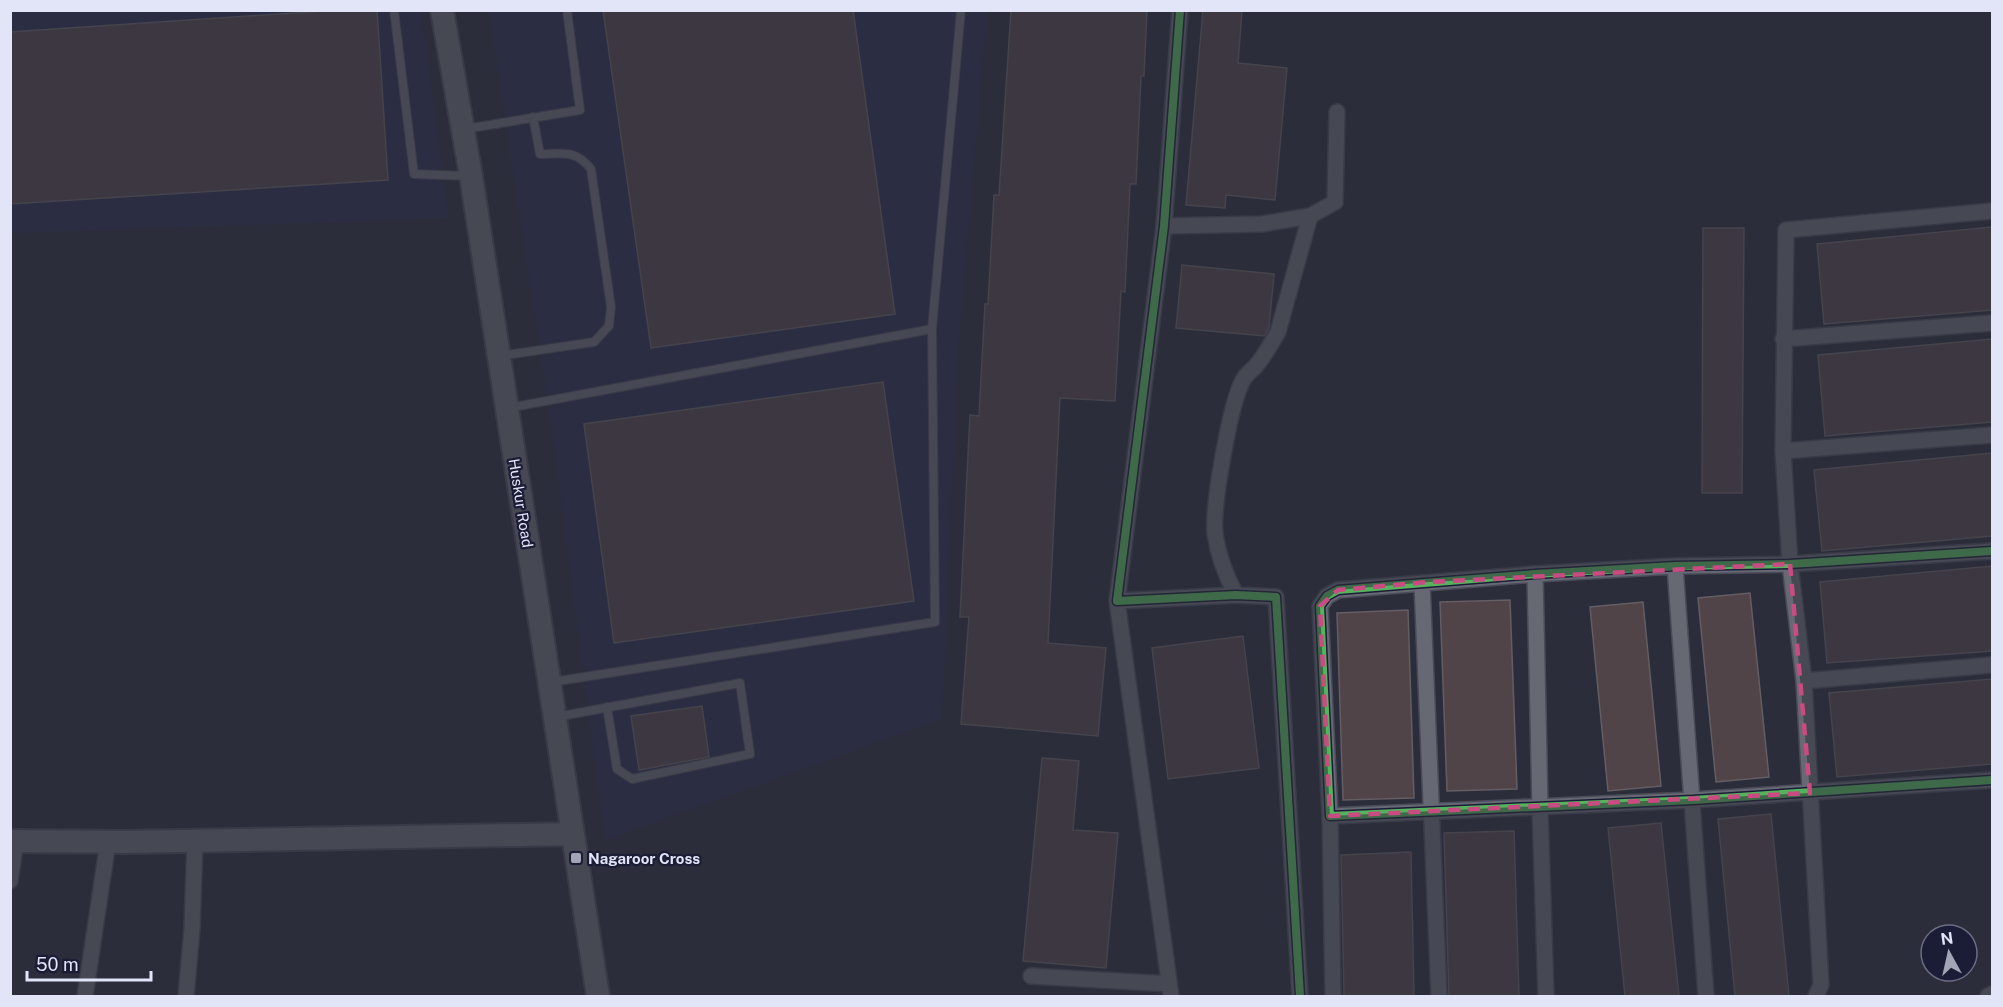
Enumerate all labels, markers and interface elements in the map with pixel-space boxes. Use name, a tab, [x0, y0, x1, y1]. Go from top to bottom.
street label: Huskur Road	[506, 457, 536, 549]
place label: Nagaroor Cross	[588, 850, 700, 867]
marker: Nagaroor Cross	[569, 851, 583, 865]
north arrow	[1919, 923, 1979, 983]
text: N	[1939, 928, 1955, 949]
scale bar	[27, 944, 152, 982]
text: 50 m	[36, 954, 79, 975]

